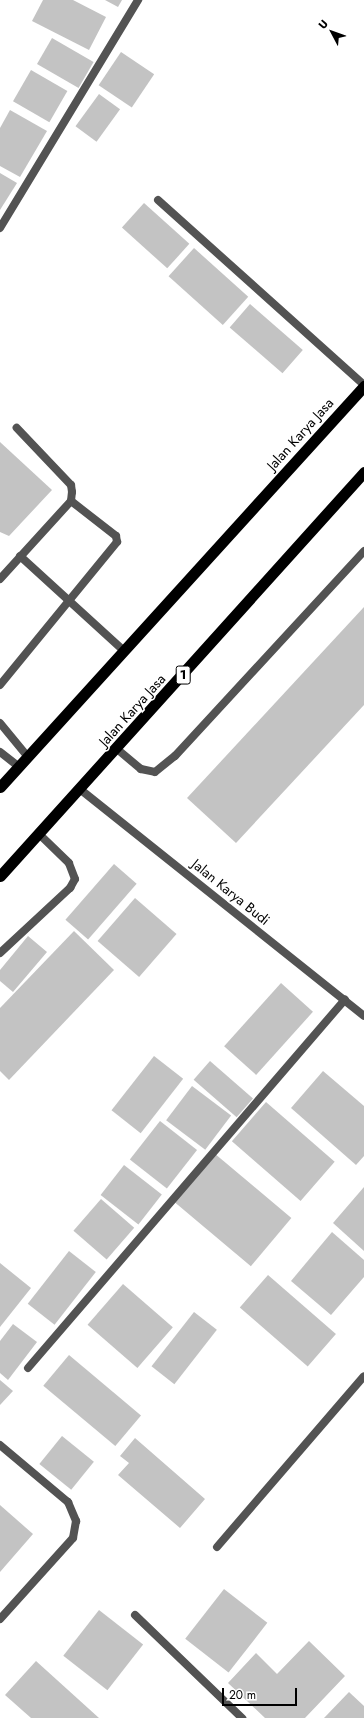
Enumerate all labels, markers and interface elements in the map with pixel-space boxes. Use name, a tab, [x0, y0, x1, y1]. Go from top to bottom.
north arrow	[312, 12, 352, 52]
text: U	[314, 16, 332, 32]
street label: Jalan Karya Jasa	[263, 395, 337, 473]
road number: 1	[175, 664, 191, 686]
street label: Jalan Karya Jasa	[95, 671, 169, 749]
street label: Jalan Karya Budi	[189, 855, 273, 929]
scale bar	[224, 1680, 299, 1706]
text: 20 m	[229, 1686, 256, 1704]

